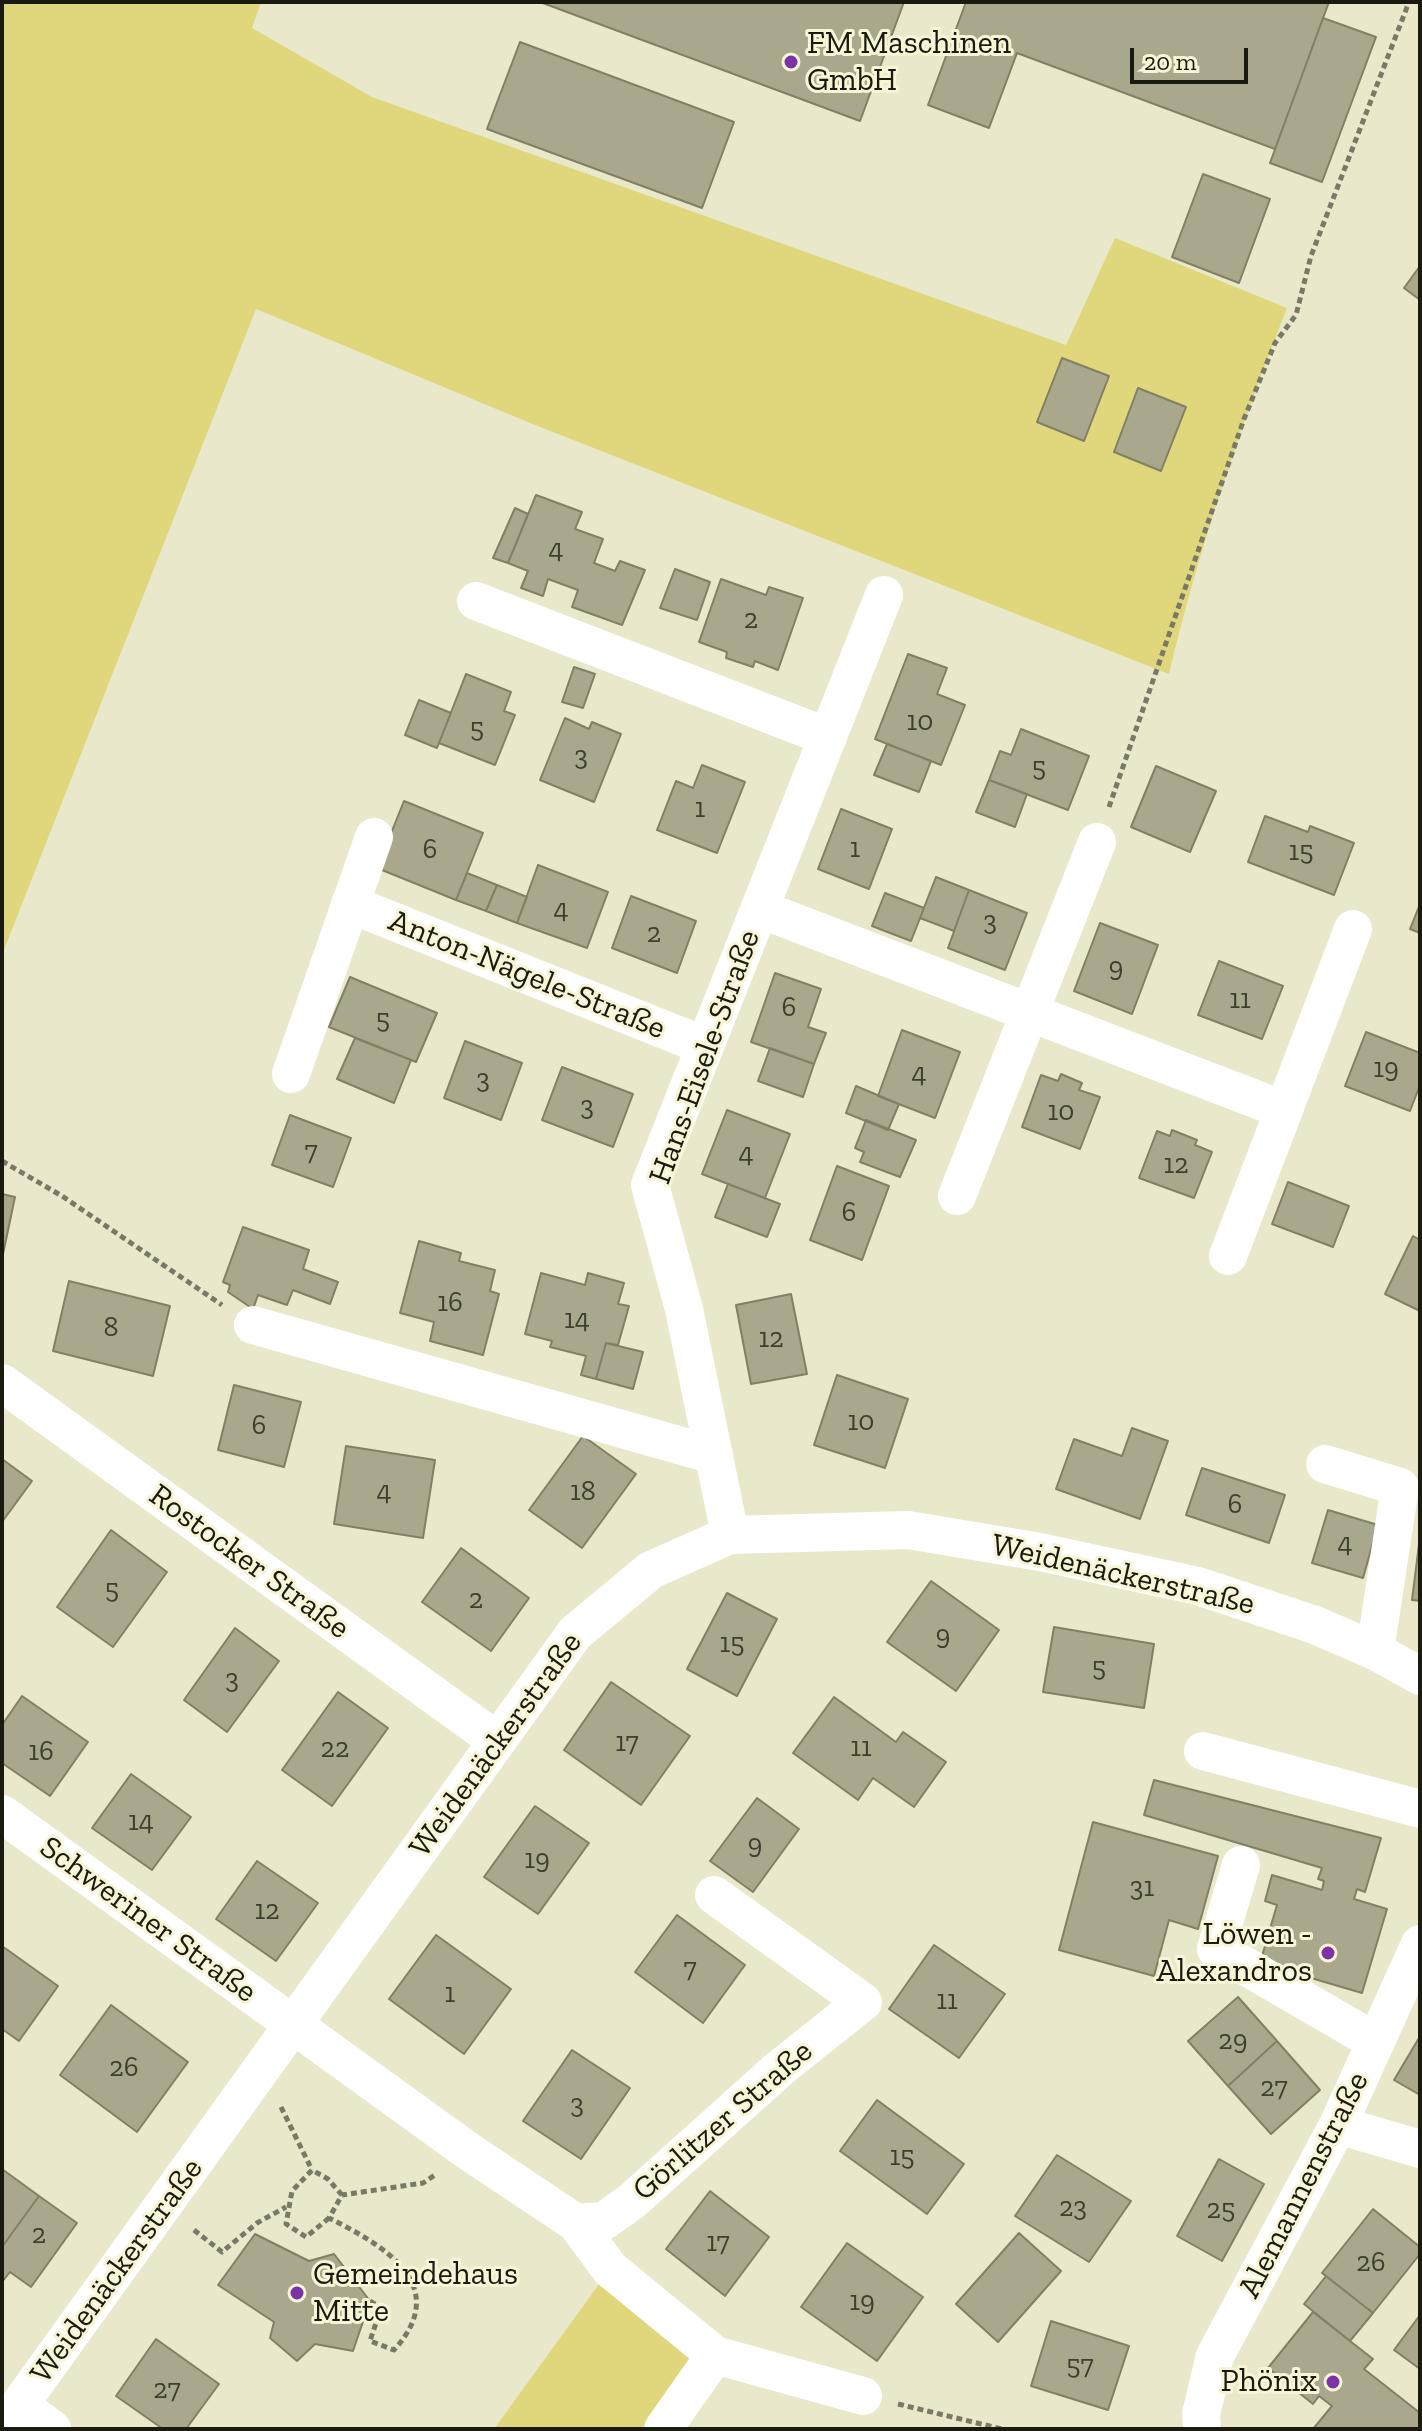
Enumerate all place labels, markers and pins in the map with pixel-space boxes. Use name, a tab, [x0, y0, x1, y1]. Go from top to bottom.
place label: FM Maschinen GmbH	[807, 25, 1011, 100]
marker: FM Maschinen GmbH	[782, 53, 800, 71]
place label: Löwen - Alexandros	[1156, 1916, 1312, 1991]
marker: Löwen - Alexandros	[1319, 1944, 1337, 1962]
place label: Gemeindehaus Mitte	[313, 2256, 518, 2331]
marker: Gemeindehaus Mitte	[288, 2284, 306, 2302]
place label: Phönix	[1221, 2363, 1317, 2401]
marker: Phönix	[1324, 2373, 1342, 2391]

